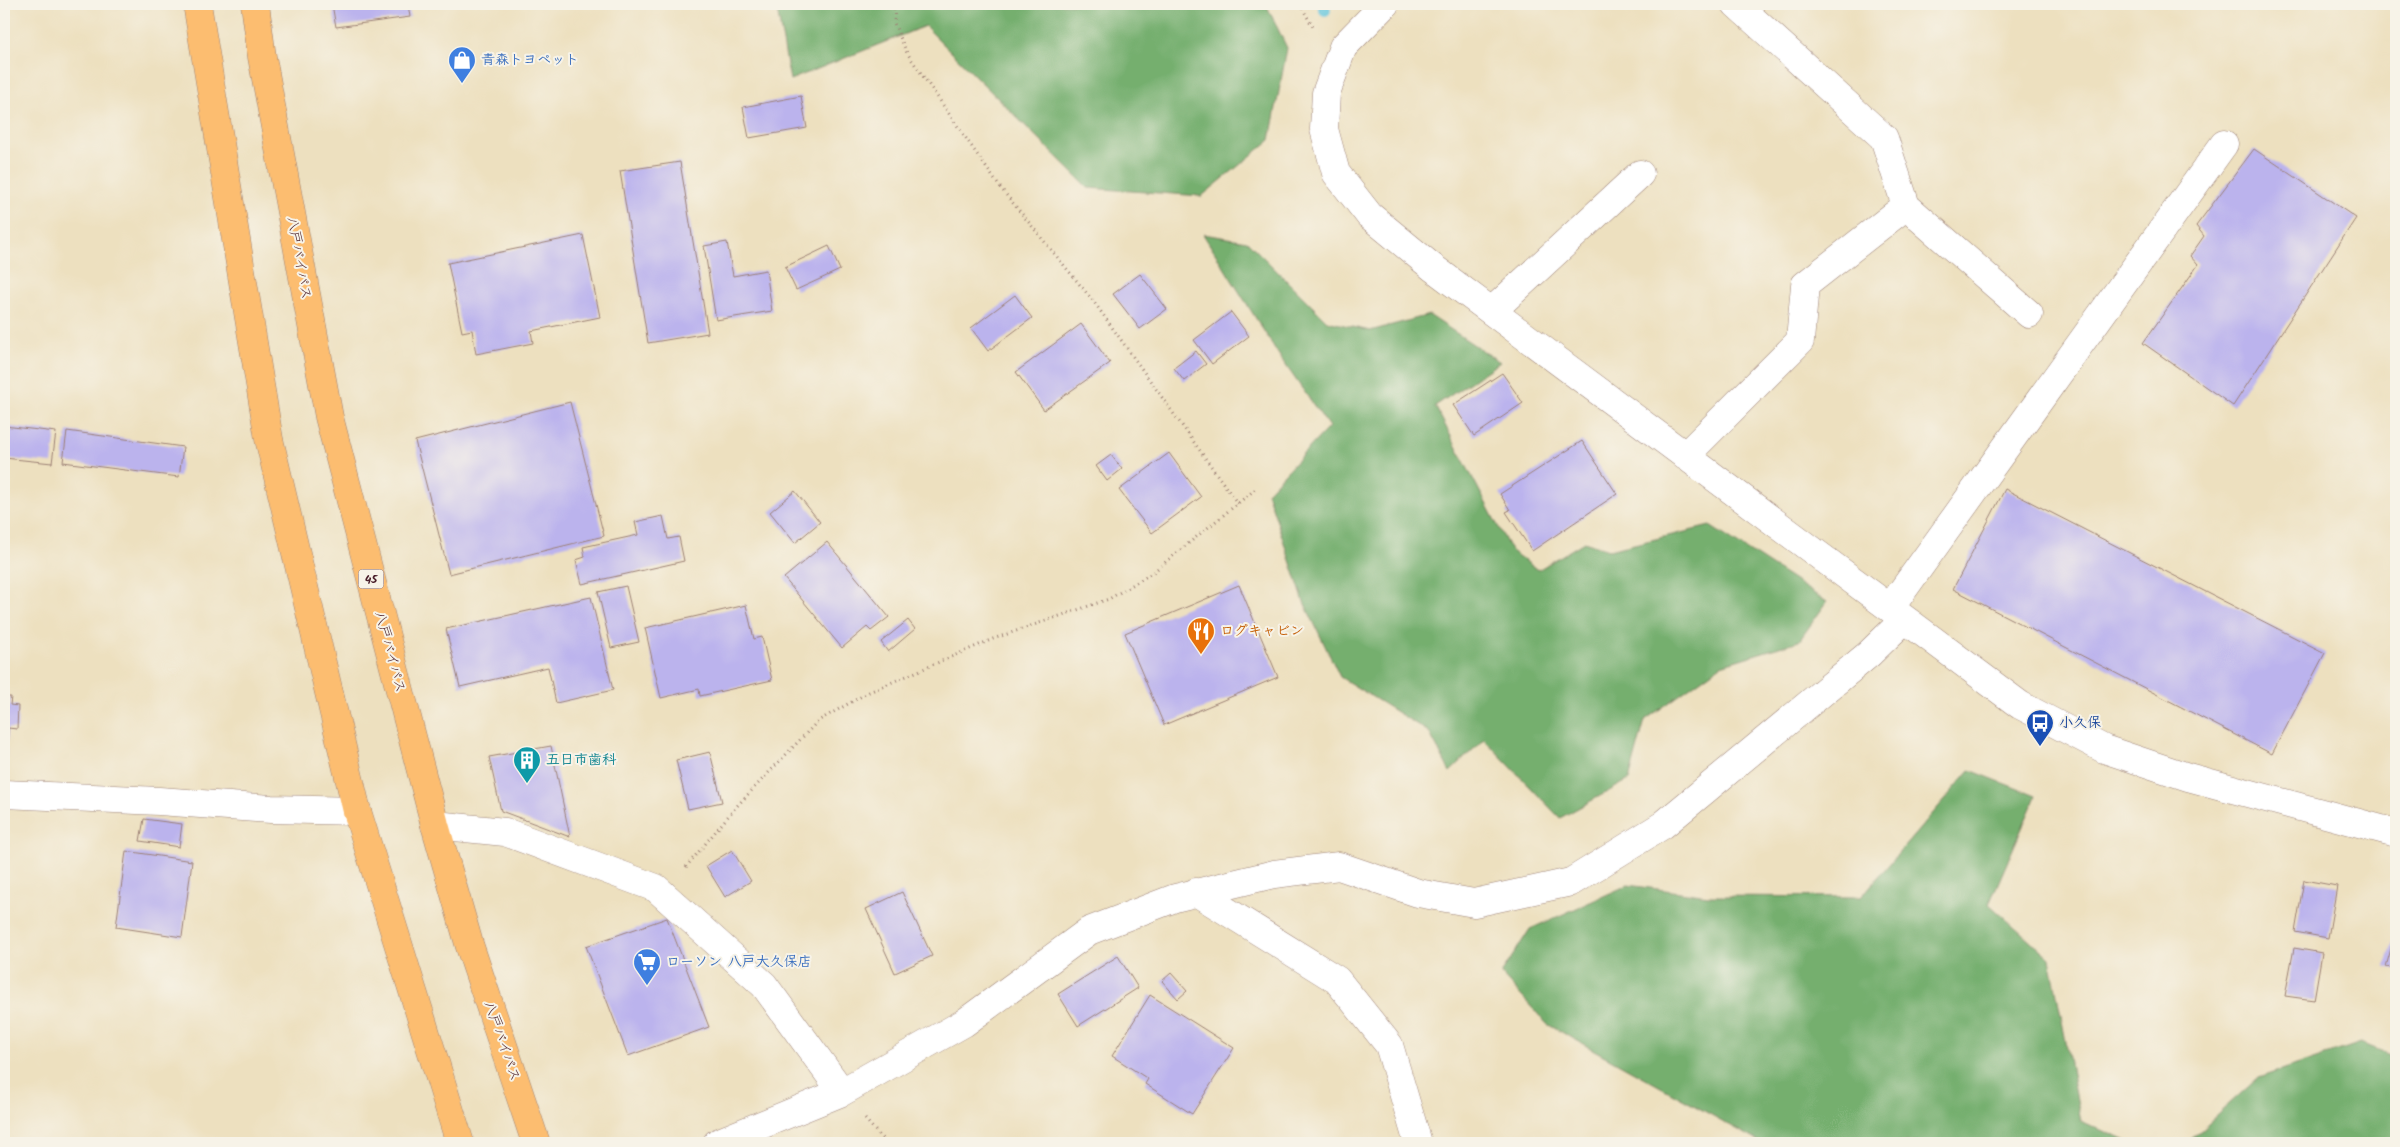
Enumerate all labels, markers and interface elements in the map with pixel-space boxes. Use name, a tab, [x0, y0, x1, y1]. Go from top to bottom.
shop icon: 青森トヨペット	[447, 45, 477, 84]
place label: 青森トヨペット	[481, 49, 579, 71]
street label: 八戸バイパス	[281, 215, 317, 301]
road number: 45	[358, 570, 384, 588]
street label: 八戸バイパス	[369, 609, 411, 695]
restaurant icon: ログキャビン	[1186, 616, 1216, 655]
place label: ログキャビン	[1220, 620, 1304, 642]
bus stop icon: 小久保	[2025, 708, 2055, 747]
place label: 小久保	[2059, 712, 2101, 734]
building icon: 五日市歯科	[512, 745, 542, 784]
place label: 五日市歯科	[546, 749, 617, 771]
supermarket icon: ローソン 八戸大久保店	[632, 947, 662, 986]
place label: ローソン 八戸大久保店	[666, 951, 811, 973]
street label: 八戸バイパス	[478, 998, 526, 1084]

